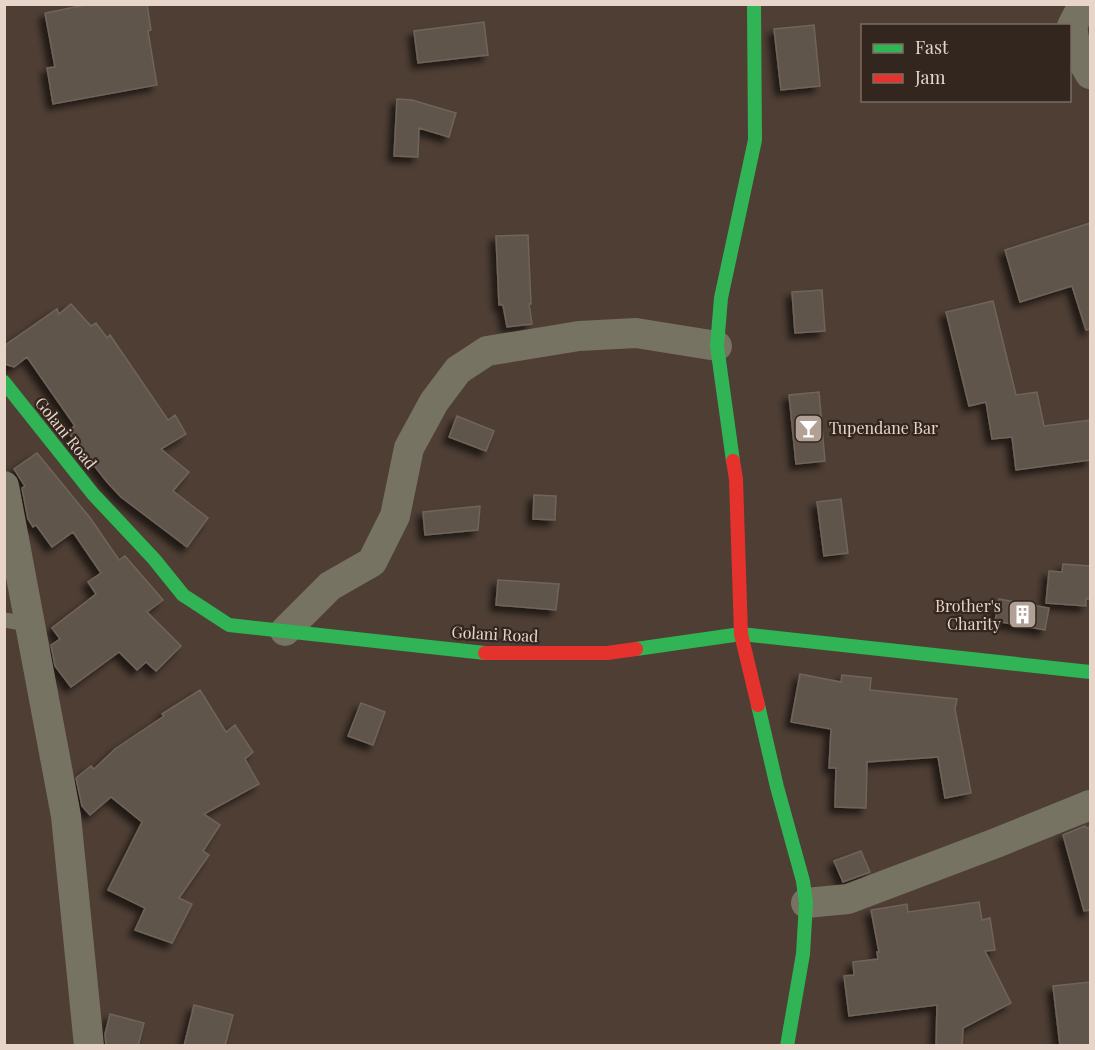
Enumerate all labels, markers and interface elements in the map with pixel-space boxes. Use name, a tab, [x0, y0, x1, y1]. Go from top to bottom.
legend	[861, 24, 1071, 102]
text: Fast	[915, 35, 949, 59]
text: Jam	[914, 65, 945, 89]
street label: Golani Road	[31, 392, 102, 473]
bar icon: Tupendane Bar	[792, 412, 824, 444]
place label: Tupendane Bar	[829, 417, 938, 438]
place label: Brother's Charity	[935, 595, 1001, 634]
building icon: Brother's Charity	[1006, 599, 1038, 631]
street label: Golani Road	[451, 621, 539, 646]

